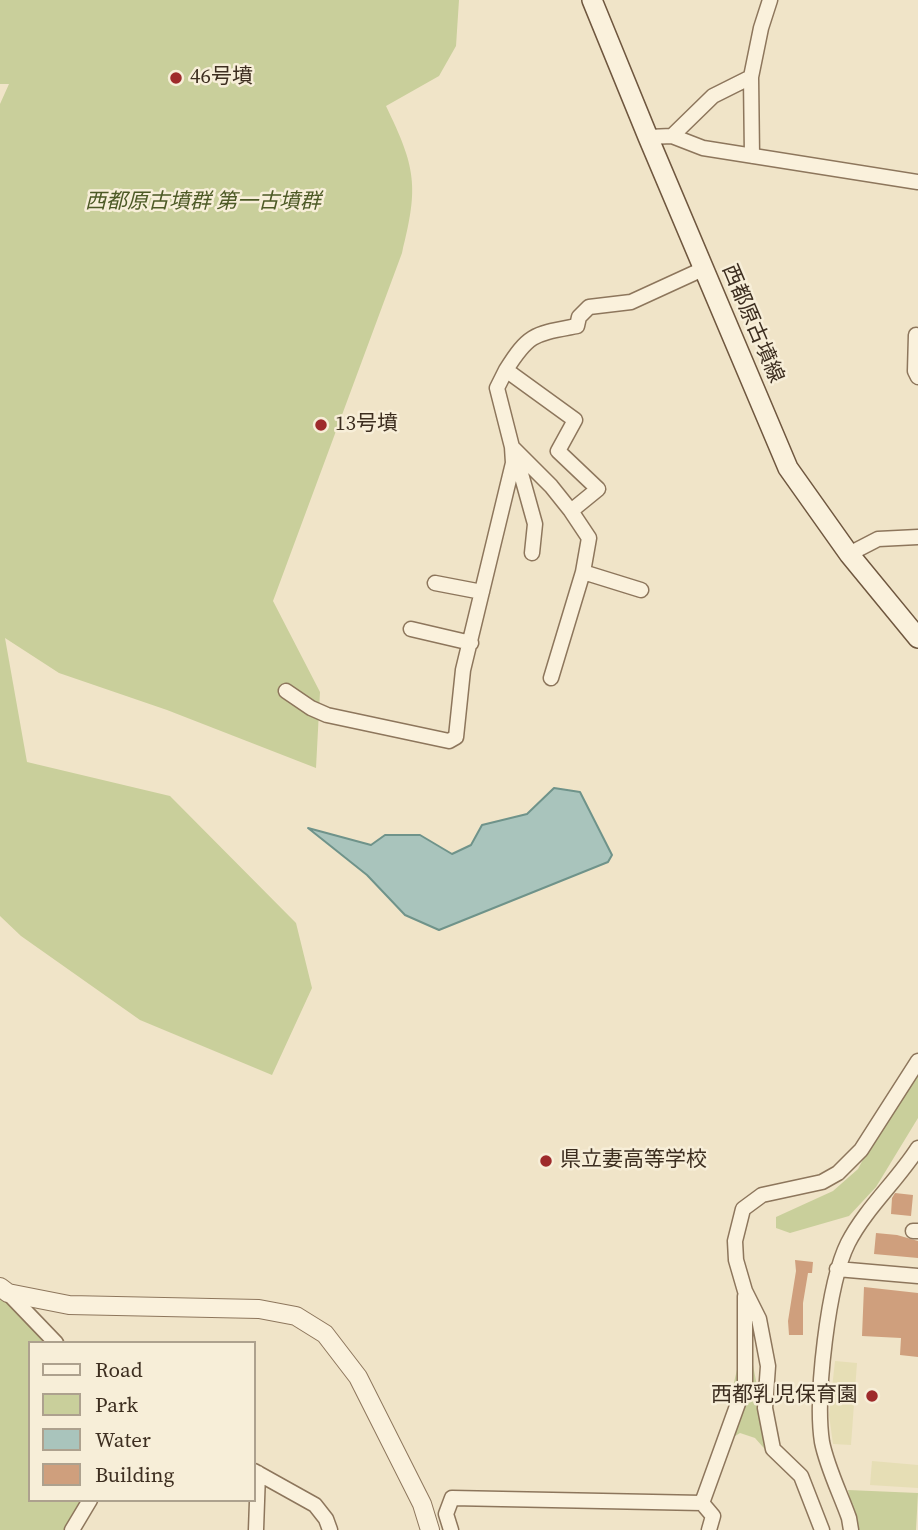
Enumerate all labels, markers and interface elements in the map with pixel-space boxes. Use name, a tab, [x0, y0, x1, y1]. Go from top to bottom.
place label: 46号墳	[190, 65, 253, 91]
marker: 46号墳	[168, 70, 184, 86]
park label: 西都原古墳群 第一古墳群	[85, 190, 321, 216]
street label: 西都原古墳線	[716, 261, 788, 387]
place label: 13号墳	[335, 412, 398, 438]
marker: 13号墳	[313, 417, 329, 433]
place label: 県立妻高等学校	[560, 1148, 707, 1174]
marker: 県立妻高等学校	[538, 1153, 554, 1169]
legend	[28, 1341, 256, 1502]
text: Road	[95, 1355, 143, 1384]
place label: 西都乳児保育園	[711, 1383, 858, 1409]
marker: 西都乳児保育園	[864, 1388, 880, 1404]
text: Park	[95, 1390, 138, 1419]
text: Water	[95, 1425, 151, 1454]
text: Building	[95, 1460, 174, 1489]

